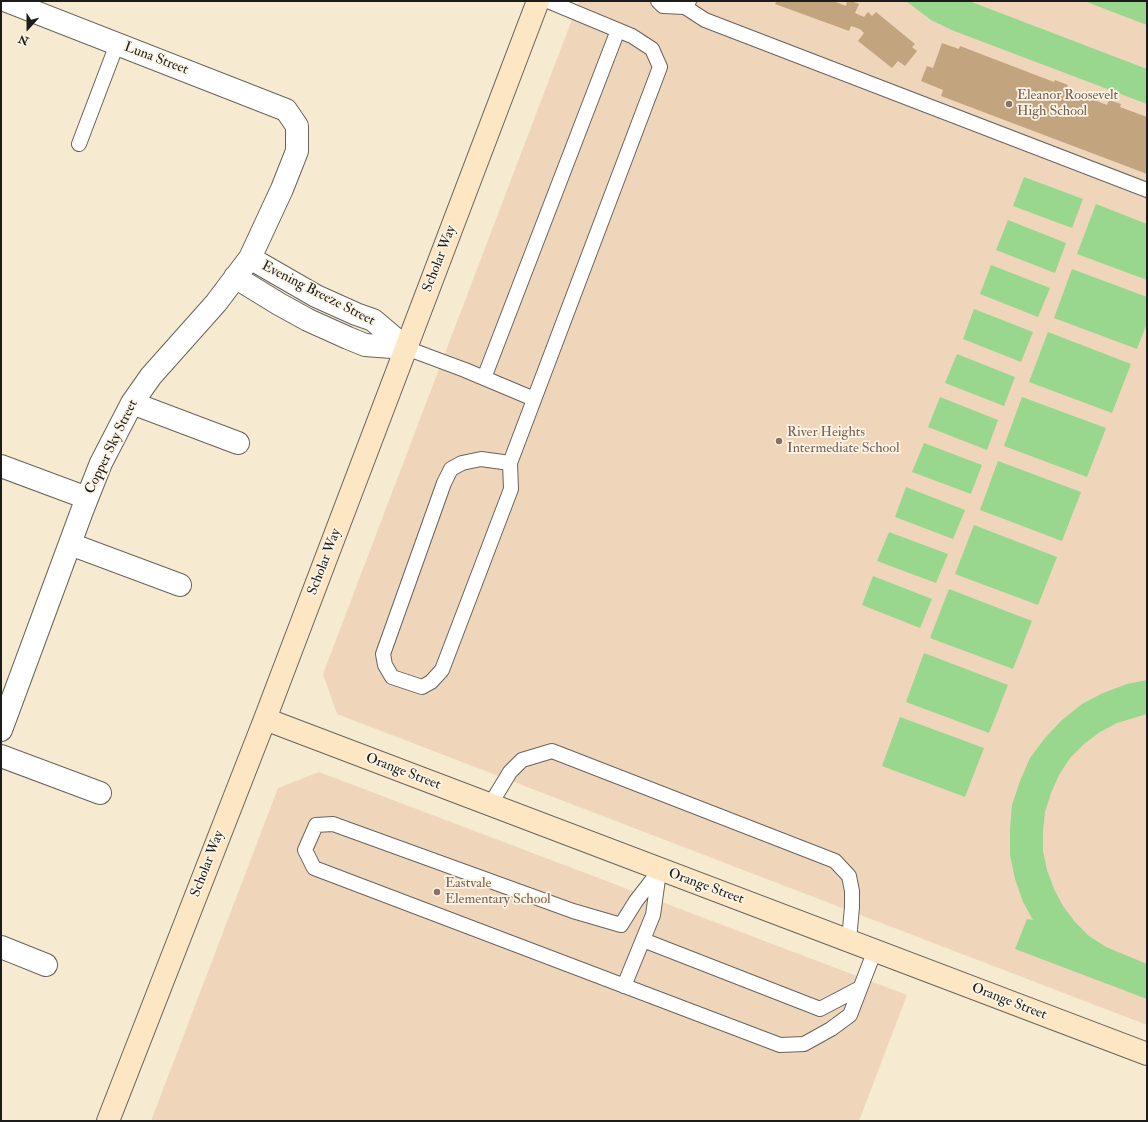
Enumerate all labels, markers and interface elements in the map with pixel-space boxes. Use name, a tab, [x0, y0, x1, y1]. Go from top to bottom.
north arrow	[8, 8, 48, 48]
text: N	[17, 32, 30, 48]
street label: Luna Street	[122, 39, 190, 79]
place label: Eleanor Roosevelt High School	[1017, 88, 1118, 120]
marker: Eleanor Roosevelt High School	[1004, 99, 1014, 109]
street label: Scholar Way	[420, 223, 460, 295]
street label: Evening Breeze Street	[259, 258, 377, 330]
street label: Copper Sky Street	[82, 397, 142, 497]
place label: River Heights Intermediate School	[787, 425, 900, 458]
marker: River Heights Intermediate School	[774, 436, 784, 446]
street label: Scholar Way	[305, 526, 345, 598]
street label: Orange Street	[363, 750, 443, 794]
street label: Scholar Way	[188, 828, 228, 900]
street label: Orange Street	[666, 866, 746, 908]
place label: Eastvale Elementary School	[445, 876, 551, 908]
marker: Eastvale Elementary School	[432, 887, 442, 897]
street label: Orange Street	[969, 980, 1049, 1024]

